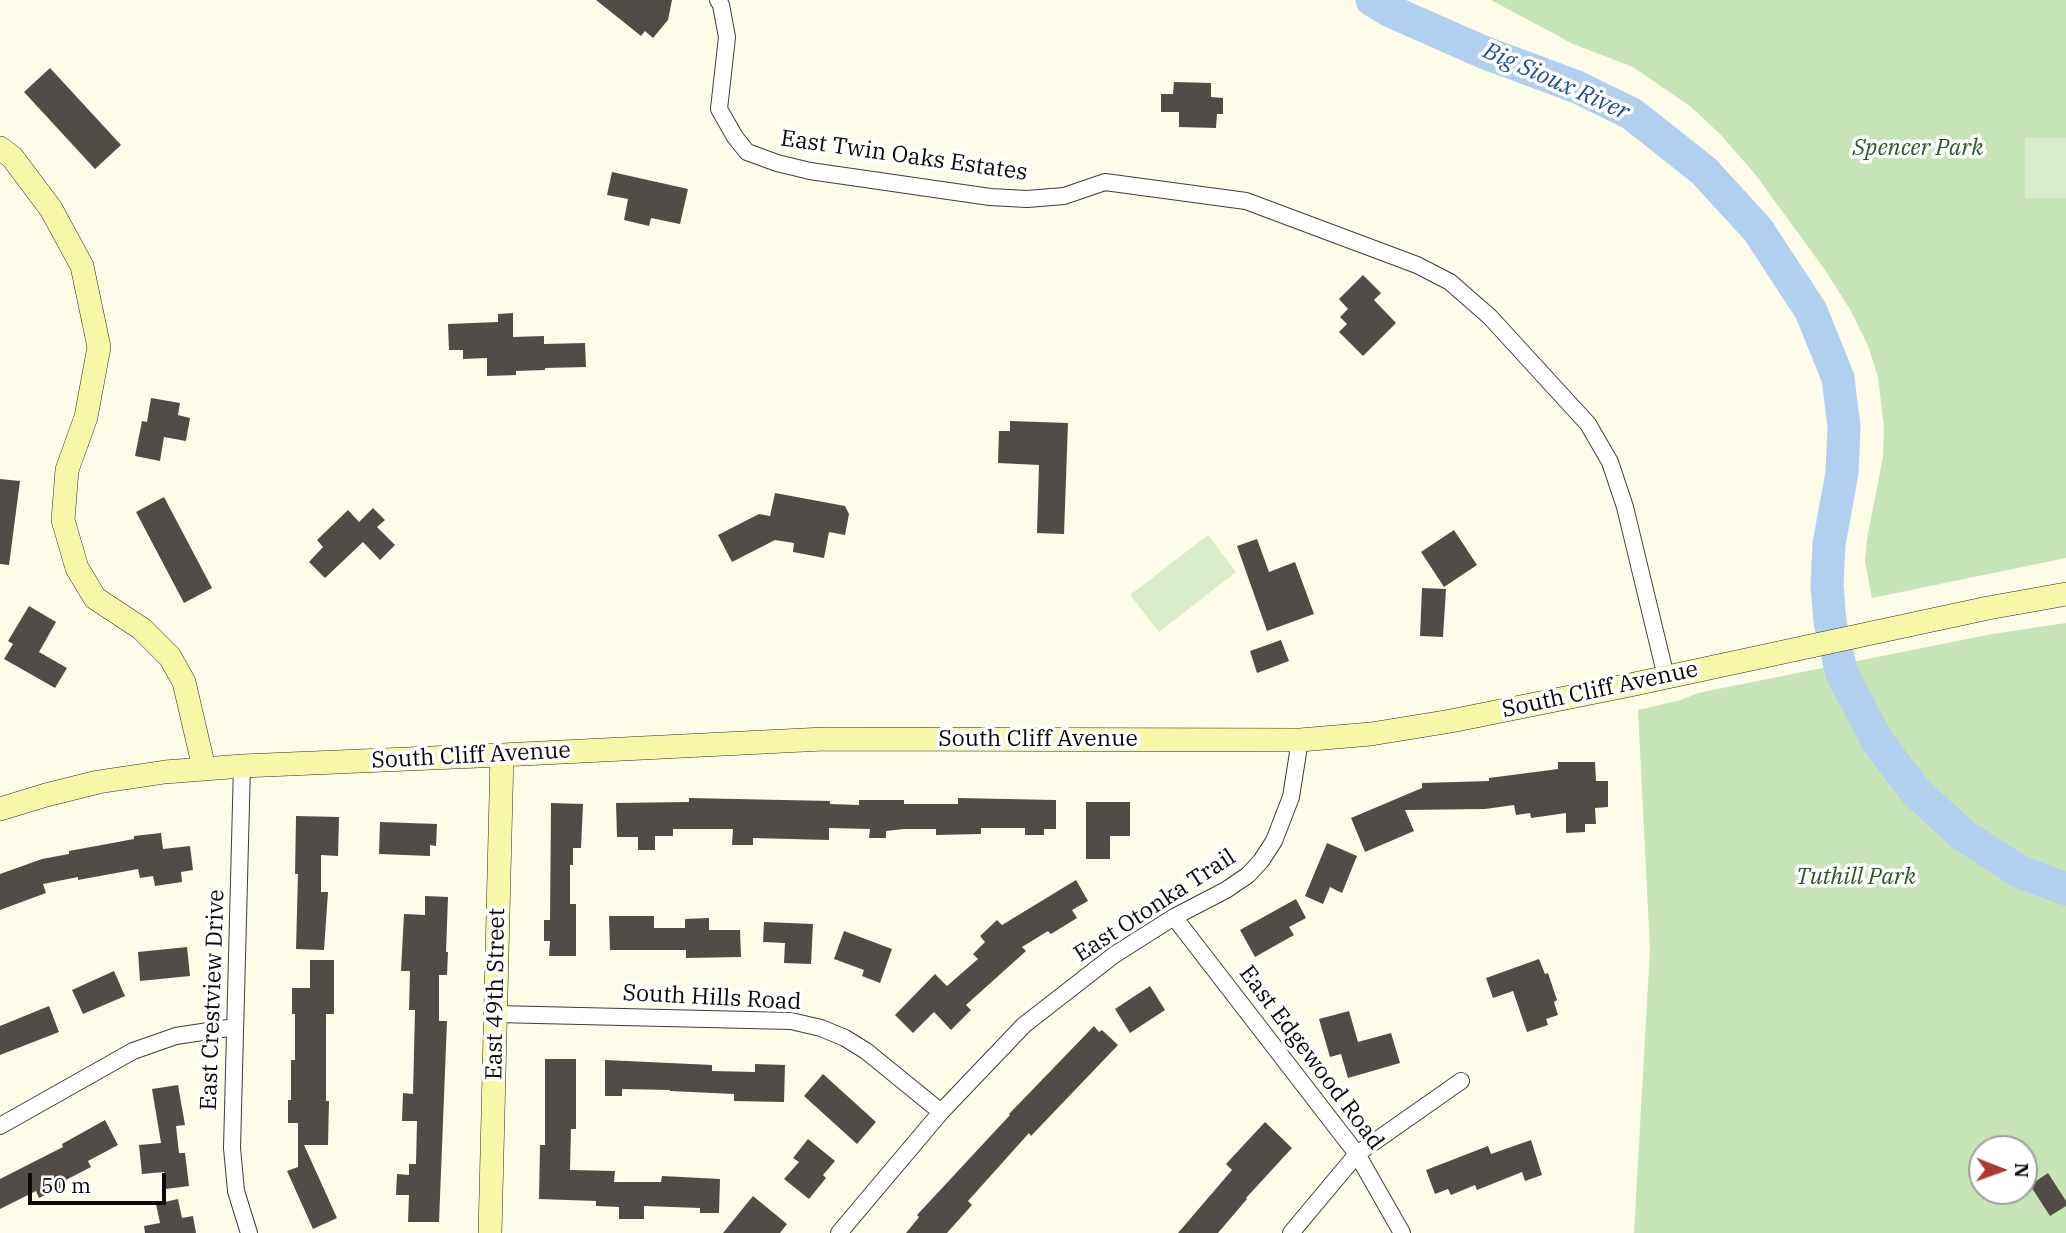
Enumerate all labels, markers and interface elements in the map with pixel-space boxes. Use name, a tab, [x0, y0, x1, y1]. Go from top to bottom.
water label: Big Sioux River	[1478, 37, 1634, 127]
street label: East Twin Oaks Estates	[779, 125, 1029, 187]
park label: Spencer Park	[1853, 134, 1983, 162]
street label: South Cliff Avenue	[1500, 656, 1700, 724]
street label: South Cliff Avenue	[938, 725, 1138, 753]
street label: South Cliff Avenue	[371, 737, 571, 775]
street label: East Otonka Trail	[1069, 844, 1241, 968]
park label: Tuthill Park	[1796, 863, 1916, 891]
street label: East Crestview Drive	[195, 889, 231, 1111]
street label: East 49th Street	[481, 908, 511, 1080]
street label: East Edgewood Road	[1233, 961, 1389, 1155]
street label: South Hills Road	[622, 980, 802, 1016]
north arrow	[1968, 1135, 2038, 1205]
scale bar	[32, 1160, 170, 1204]
text: N	[2010, 1163, 2034, 1178]
text: 50 m	[41, 1171, 91, 1199]

